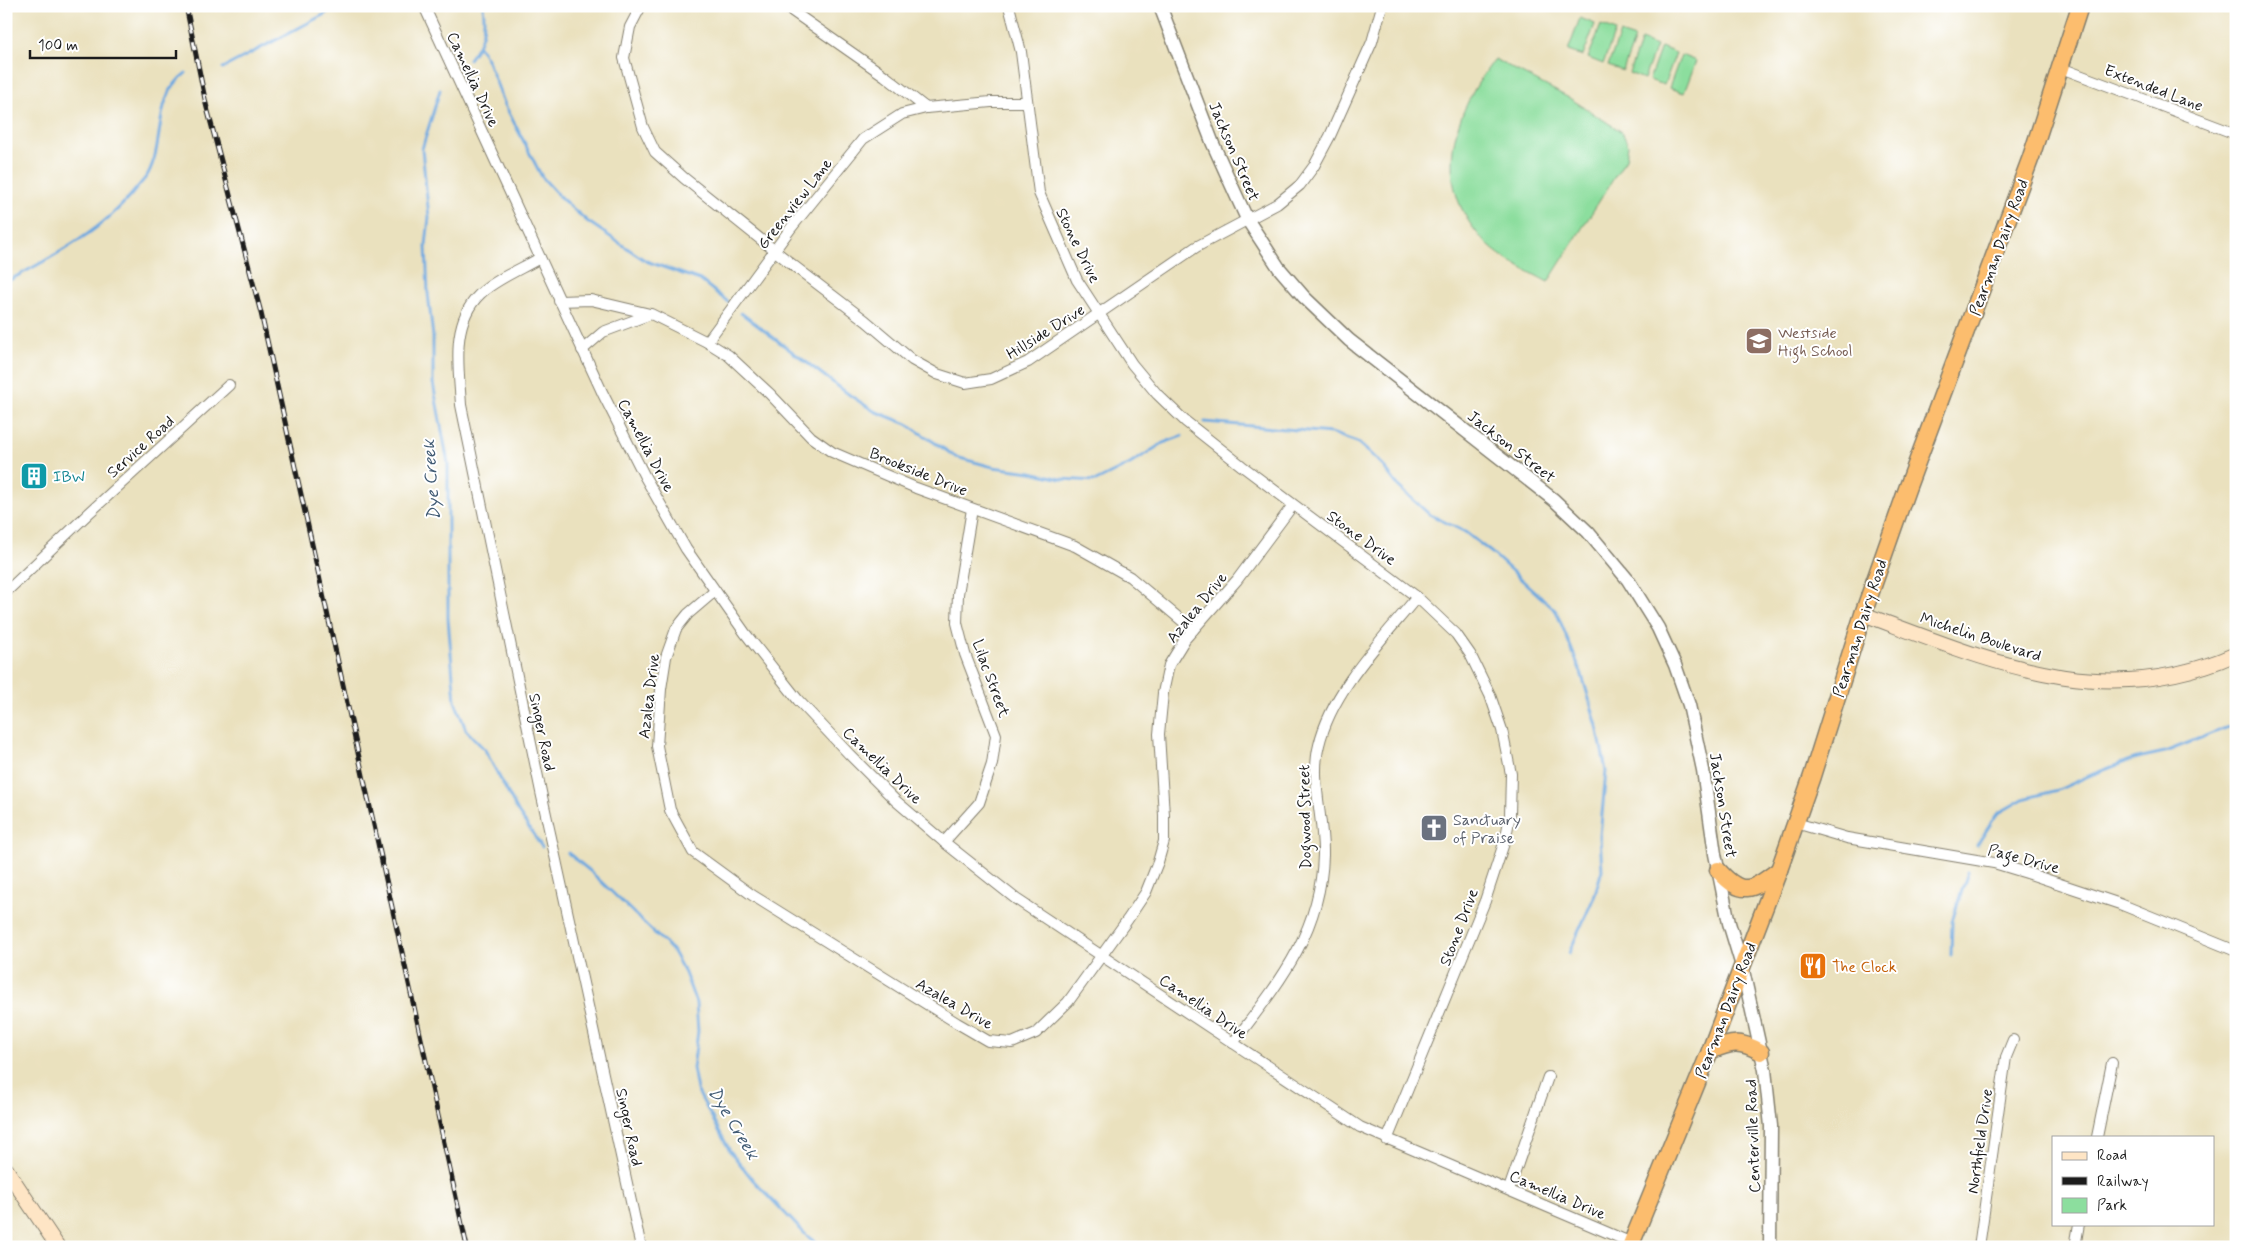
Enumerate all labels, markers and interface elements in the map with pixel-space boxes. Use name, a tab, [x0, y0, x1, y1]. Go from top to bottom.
scale bar	[30, 28, 176, 60]
street label: Camellia Drive	[441, 29, 504, 131]
text: 100 m	[38, 36, 78, 56]
street label: Extended Lane	[2101, 60, 2206, 117]
street label: Jackson Street	[1203, 99, 1264, 205]
street label: Greenview Lane	[753, 154, 838, 254]
street label: Pearman Dairy Road	[1965, 176, 2034, 319]
street label: Stone Drive	[1050, 205, 1105, 287]
street label: Hillside Drive	[1003, 300, 1089, 365]
place label: Westside High School	[1778, 323, 1853, 363]
school or university icon: Westside High School	[1744, 326, 1774, 356]
street label: Camellia Drive	[612, 395, 679, 496]
street label: Jackson Street	[1463, 406, 1560, 488]
street label: Service Road	[103, 411, 179, 483]
water label: Dye Creek	[417, 438, 447, 521]
street label: Brookside Drive	[866, 443, 971, 502]
building icon: IBW	[19, 461, 49, 491]
place label: IBW	[53, 467, 85, 488]
street label: Stone Drive	[1322, 506, 1400, 571]
street label: Pearman Dairy Road	[1828, 557, 1893, 700]
street label: Azalea Drive	[1162, 568, 1233, 648]
street label: Michelin Boulevard	[1917, 608, 2044, 667]
street label: Lilac Street	[967, 637, 1015, 721]
street label: Azalea Drive	[634, 652, 665, 740]
street label: Singer Road	[522, 691, 560, 773]
street label: Camellia Drive	[838, 723, 927, 810]
street label: Jackson Street	[1704, 751, 1741, 860]
street label: Dogwood Street	[1294, 764, 1318, 870]
place label: Sanctuary of Praise	[1453, 810, 1521, 849]
church icon: Sanctuary of Praise	[1419, 813, 1449, 843]
street label: Page Drive	[1985, 840, 2062, 880]
street label: Stone Drive	[1435, 886, 1484, 969]
street label: Pearman Dairy Road	[1691, 940, 1762, 1082]
restaurant icon: The Clock	[1798, 951, 1828, 981]
place label: The Clock	[1832, 957, 1897, 978]
street label: Camellia Drive	[1155, 970, 1252, 1045]
street label: Azalea Drive	[912, 974, 997, 1035]
street label: Centerville Road	[1741, 1079, 1766, 1193]
water label: Dye Creek	[702, 1083, 765, 1165]
street label: Singer Road	[609, 1086, 647, 1168]
street label: Northfield Drive	[1963, 1087, 1998, 1195]
legend	[2052, 1136, 2214, 1226]
text: Road	[2097, 1146, 2127, 1166]
street label: Camellia Drive	[1506, 1166, 1609, 1225]
text: Railway	[2097, 1172, 2149, 1192]
text: Park	[2097, 1196, 2127, 1216]

